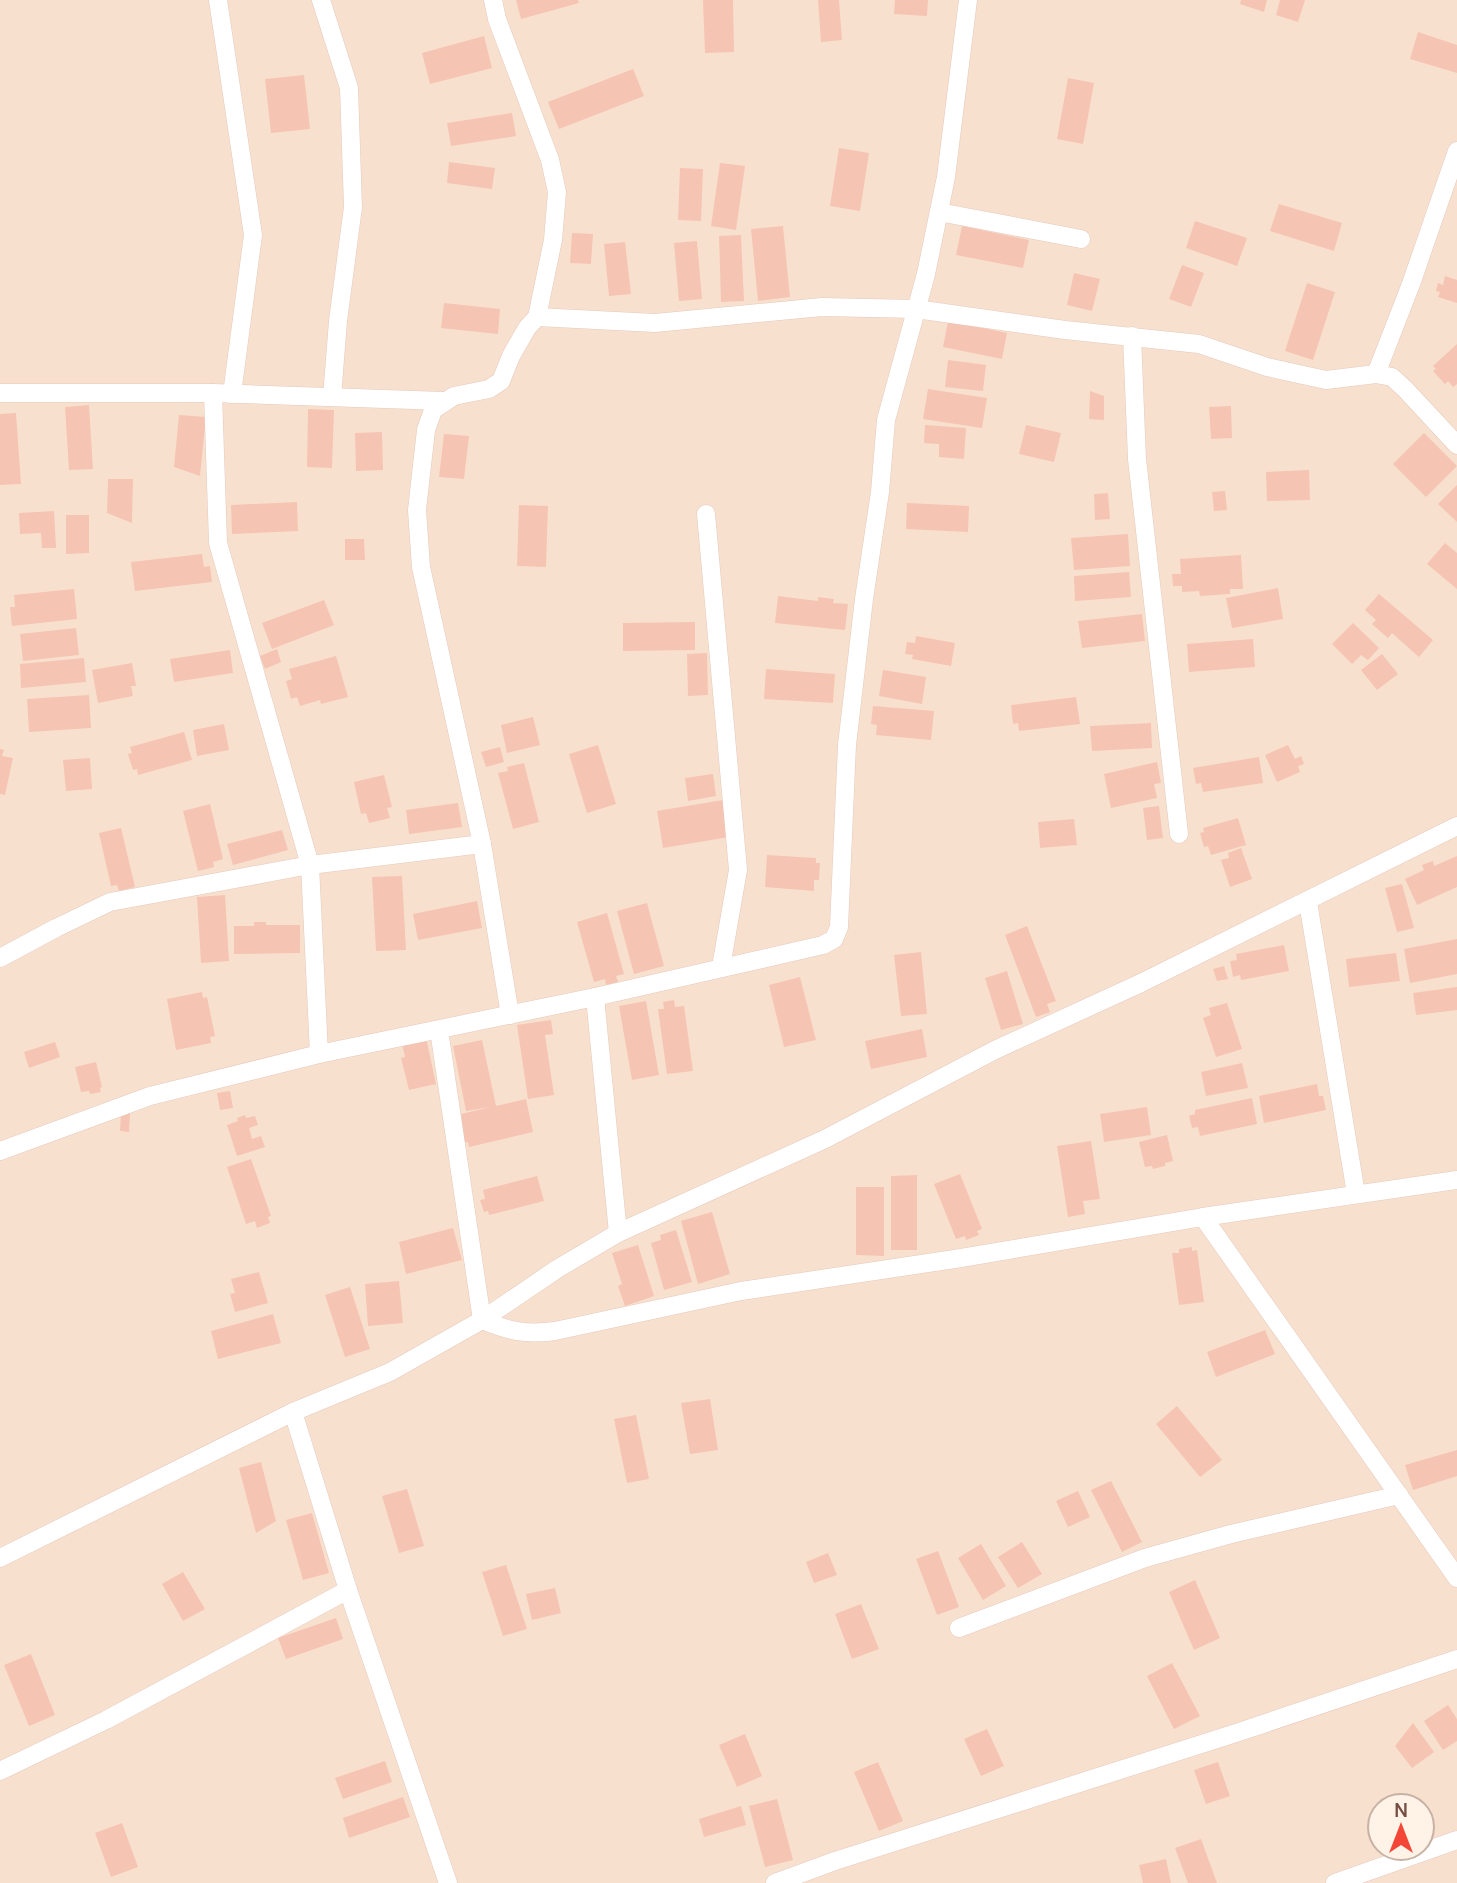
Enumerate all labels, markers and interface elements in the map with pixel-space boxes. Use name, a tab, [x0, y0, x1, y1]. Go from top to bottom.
north arrow	[1366, 1792, 1436, 1862]
text: N	[1394, 1797, 1408, 1823]

